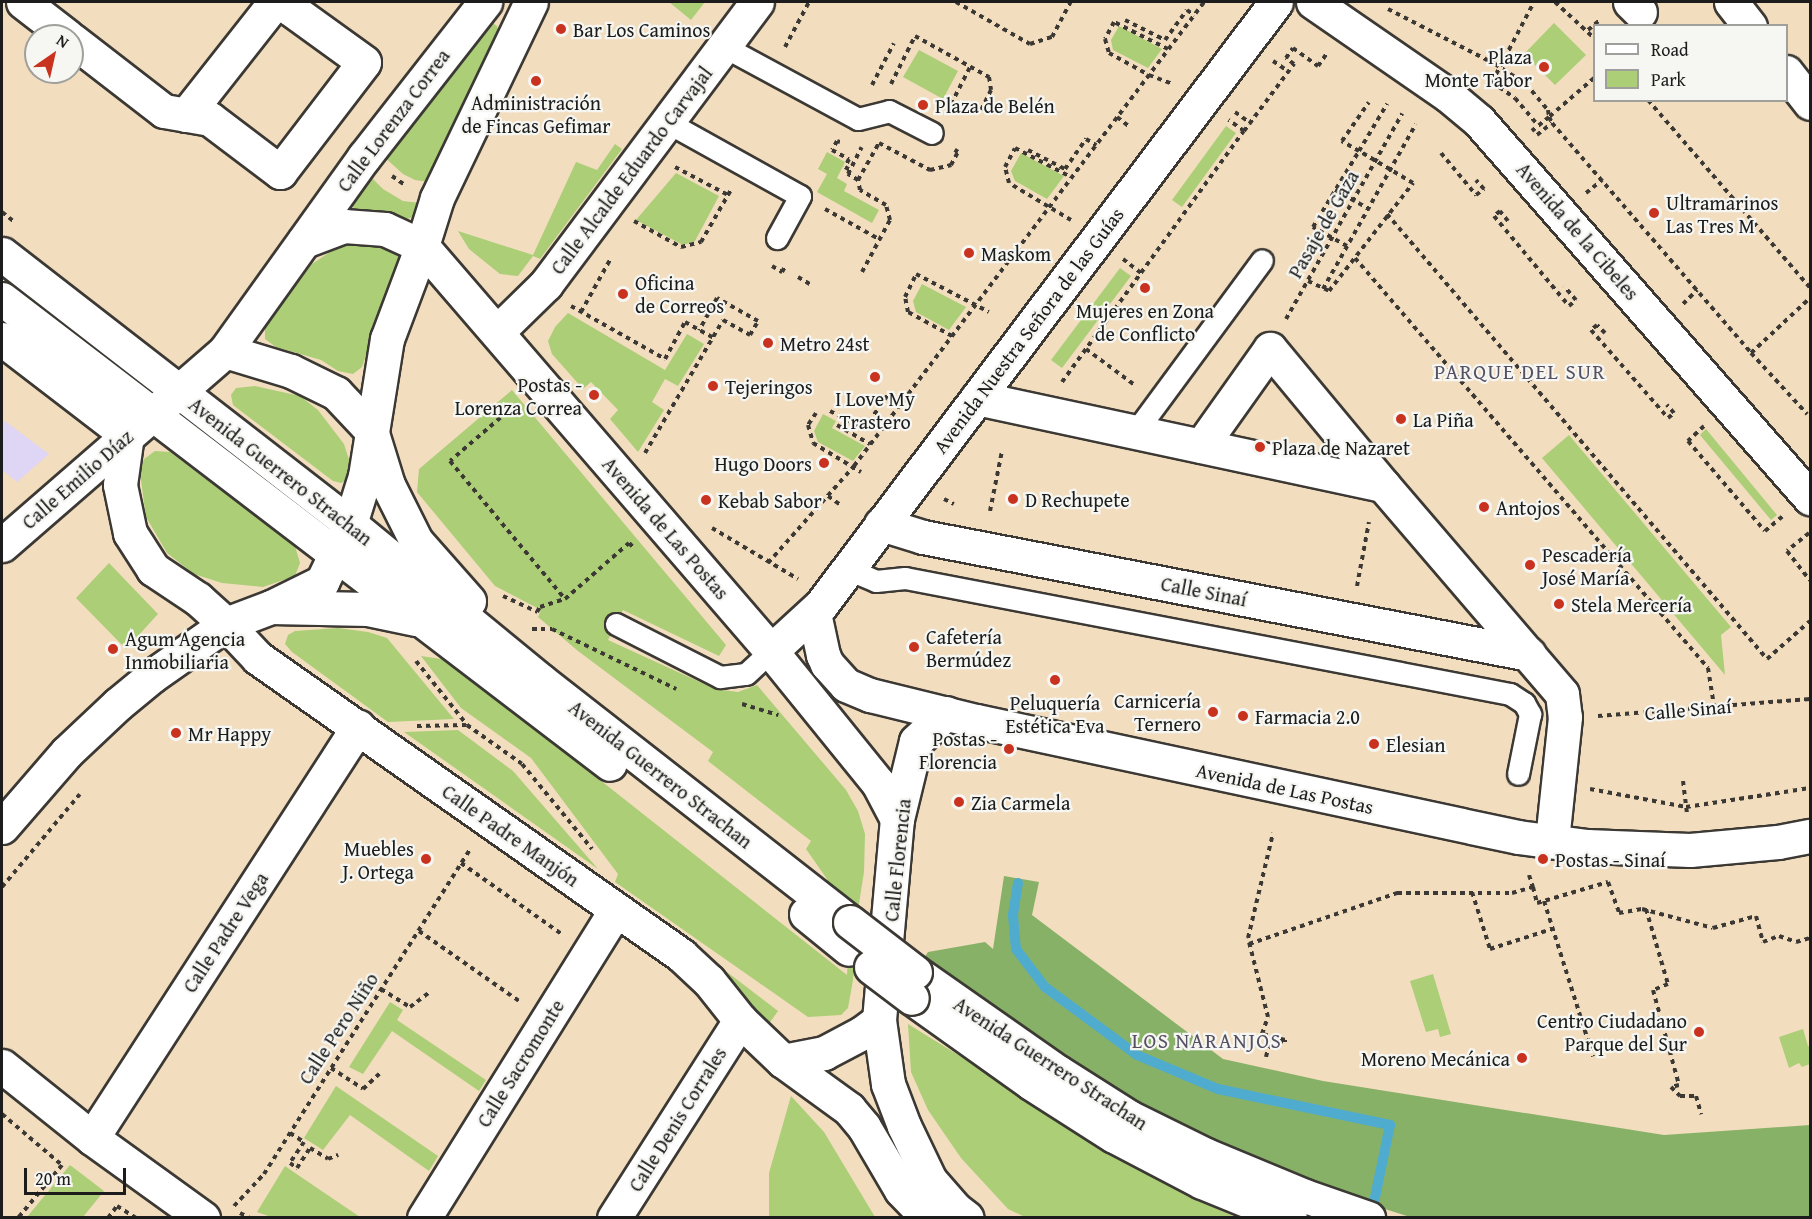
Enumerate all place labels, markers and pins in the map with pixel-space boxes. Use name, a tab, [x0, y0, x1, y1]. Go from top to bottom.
place label: Bar Los Caminos	[573, 17, 710, 41]
marker: Bar Los Caminos	[554, 22, 568, 36]
place label: Plaza Monte Tabor	[1425, 44, 1532, 91]
marker: Plaza Monte Tabor	[1537, 60, 1551, 74]
marker: Administración de Fincas Gefimar	[529, 74, 543, 88]
place label: Administración de Fincas Gefimar	[462, 90, 610, 137]
place label: Plaza de Belén	[935, 93, 1055, 117]
marker: Plaza de Belén	[916, 98, 930, 112]
place label: Ultramarinos Las Tres M	[1666, 190, 1778, 237]
marker: Ultramarinos Las Tres M	[1647, 206, 1661, 220]
place label: Maskom	[981, 241, 1051, 265]
marker: Maskom	[962, 246, 976, 260]
place label: Oficina de Correos	[635, 270, 724, 317]
marker: Mujeres en Zona de Conflicto	[1138, 281, 1152, 295]
marker: Oficina de Correos	[616, 287, 630, 301]
place label: Mujeres en Zona de Conflicto	[1076, 298, 1214, 345]
place label: Metro 24st	[780, 331, 870, 355]
marker: Metro 24st	[761, 336, 775, 350]
marker: I Love My Trastero	[868, 370, 882, 384]
place label: Postas - Lorenza Correa	[455, 372, 582, 419]
place label: Tejeringos	[725, 374, 813, 398]
marker: Tejeringos	[706, 379, 720, 393]
place label: I Love My Trastero	[835, 386, 915, 433]
marker: Postas - Lorenza Correa	[587, 388, 601, 402]
place label: La Piña	[1413, 407, 1474, 431]
marker: La Piña	[1394, 412, 1408, 426]
place label: Plaza de Nazaret	[1272, 435, 1410, 459]
marker: Plaza de Nazaret	[1253, 440, 1267, 454]
place label: Hugo Doors	[715, 451, 812, 475]
marker: Hugo Doors	[817, 456, 831, 470]
place label: D Rechupete	[1025, 487, 1130, 511]
place label: Kebab Sabor	[718, 488, 822, 512]
marker: D Rechupete	[1006, 492, 1020, 506]
marker: Kebab Sabor	[699, 493, 713, 507]
place label: Antojos	[1496, 495, 1560, 519]
marker: Antojos	[1477, 500, 1491, 514]
place label: Pescadería José María	[1542, 542, 1632, 589]
marker: Pescadería José María	[1523, 558, 1537, 572]
place label: Stela Mercería	[1571, 592, 1692, 616]
marker: Stela Mercería	[1552, 597, 1566, 611]
place label: Cafetería Bermúdez	[926, 624, 1011, 671]
place label: Agum Agencia Inmobiliaria	[125, 626, 245, 673]
marker: Cafetería Bermúdez	[907, 640, 921, 654]
marker: Agum Agencia Inmobiliaria	[106, 642, 120, 656]
marker: Peluquería Estética Eva	[1048, 673, 1062, 687]
place label: Carnicería Ternero	[1114, 688, 1201, 735]
place label: Peluquería Estética Eva	[1005, 690, 1105, 737]
place label: Farmacia 2.0	[1255, 704, 1360, 728]
marker: Carnicería Ternero	[1206, 705, 1220, 719]
marker: Farmacia 2.0	[1236, 709, 1250, 723]
place label: Mr Happy	[188, 721, 271, 745]
marker: Mr Happy	[169, 726, 183, 740]
place label: Postas - Florencia	[919, 726, 997, 773]
place label: Elesian	[1386, 732, 1445, 756]
marker: Elesian	[1367, 737, 1381, 751]
marker: Postas - Florencia	[1002, 742, 1016, 756]
place label: Zia Carmela	[971, 790, 1070, 814]
marker: Zia Carmela	[952, 795, 966, 809]
place label: Muebles J. Ortega	[342, 836, 414, 883]
place label: Postas - Sinaí	[1555, 847, 1666, 871]
marker: Muebles J. Ortega	[419, 852, 433, 866]
marker: Postas - Sinaí	[1536, 852, 1550, 866]
place label: Centro Ciudadano Parque del Sur	[1537, 1008, 1687, 1055]
marker: Centro Ciudadano Parque del Sur	[1692, 1025, 1706, 1039]
place label: Moreno Mecánica	[1361, 1046, 1510, 1070]
marker: Moreno Mecánica	[1515, 1051, 1529, 1065]

